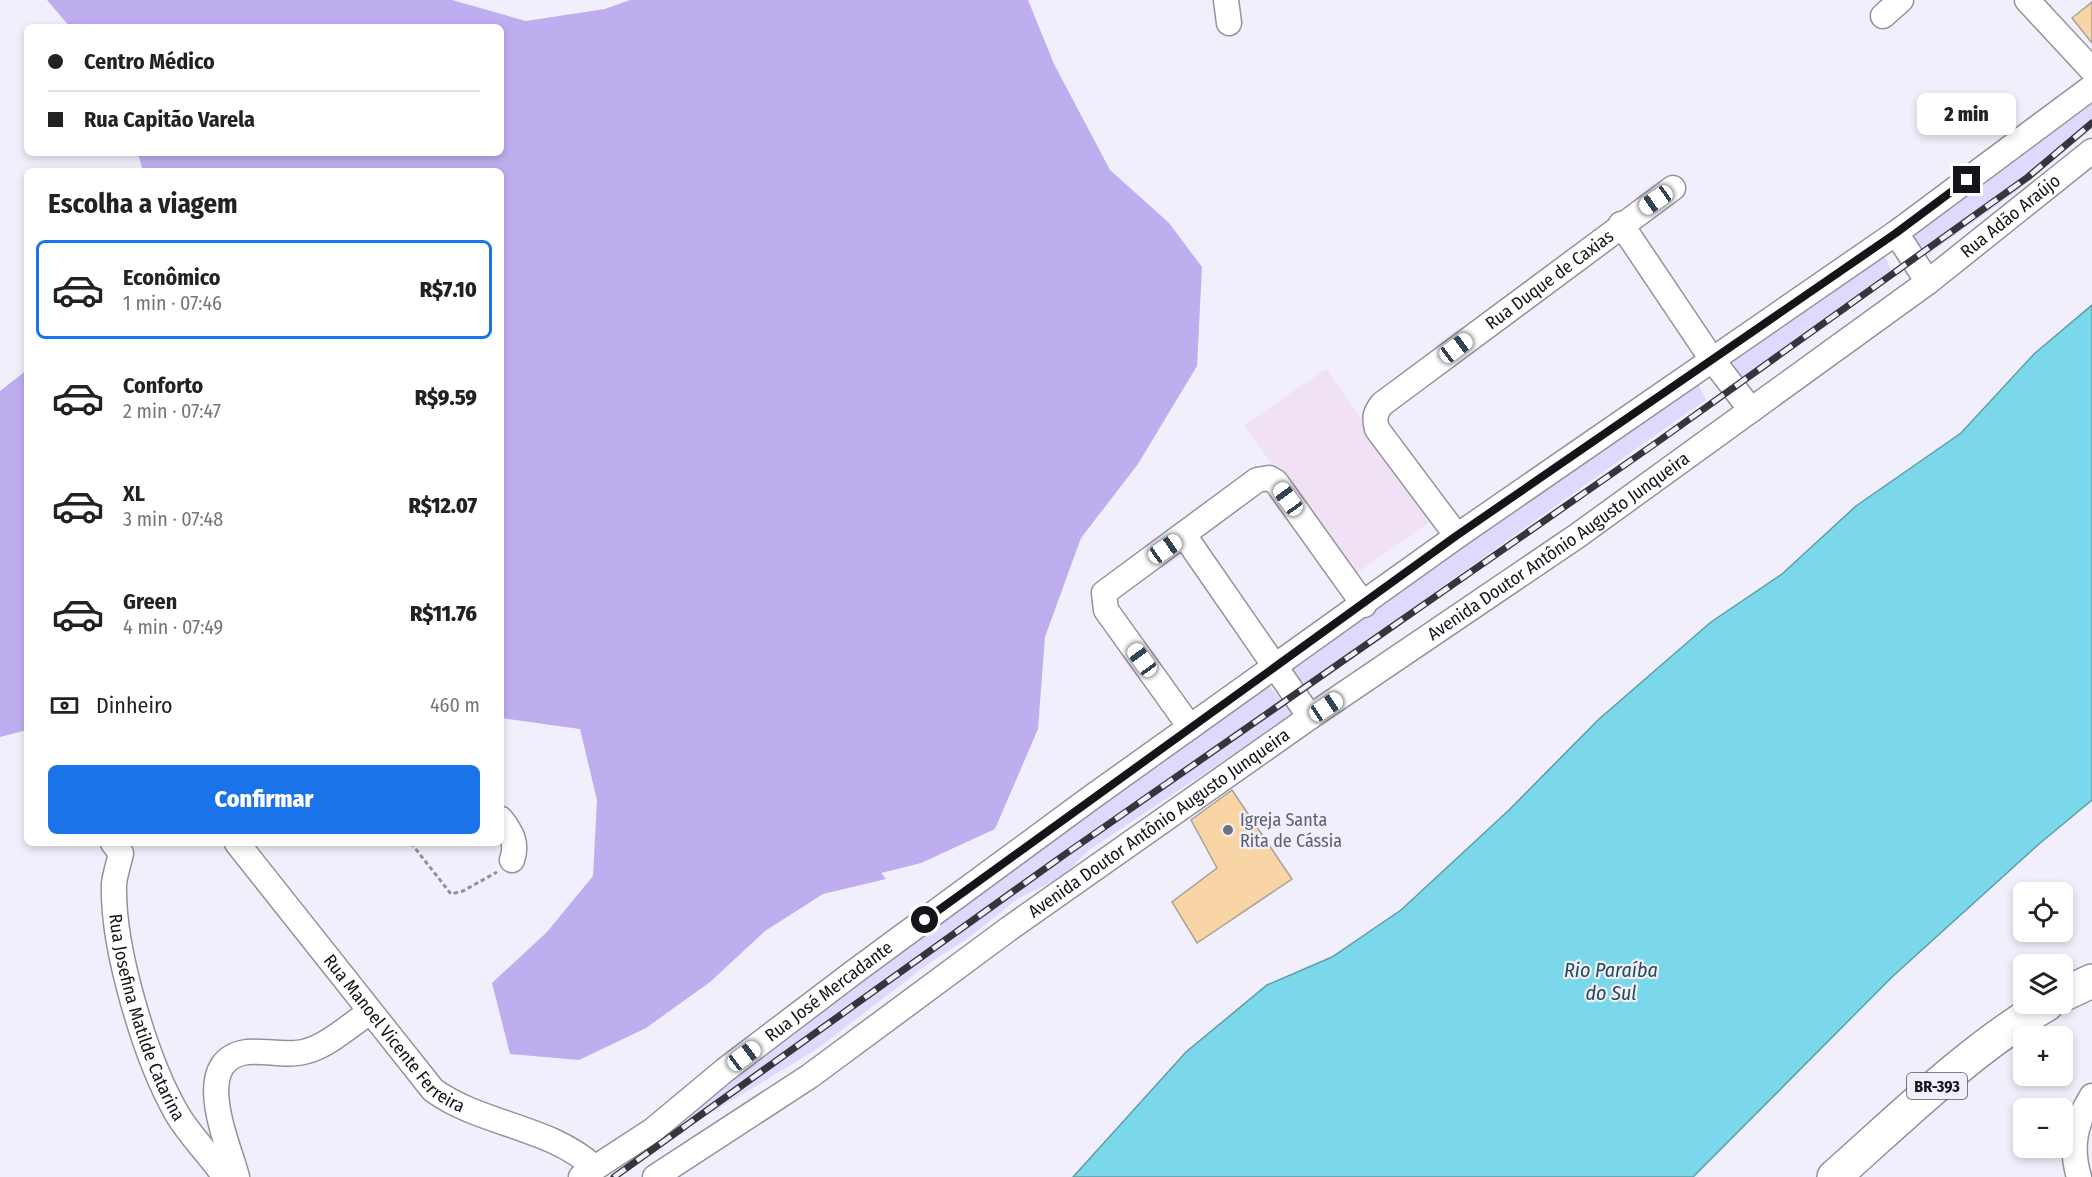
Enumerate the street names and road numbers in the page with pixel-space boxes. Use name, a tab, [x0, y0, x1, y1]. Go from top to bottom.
street label: Rua Adão Araújo	[1956, 170, 2065, 263]
street label: Rua Duque de Caxias	[1481, 225, 1618, 334]
street label: Avenida Doutor Antônio Augusto Junqueira	[1423, 447, 1694, 645]
street label: Avenida Doutor Antônio Augusto Junqueira	[1024, 724, 1294, 923]
street label: Rua Josefina Matilde Catarina	[104, 913, 190, 1125]
street label: Rua José Mercadante	[761, 936, 897, 1046]
street label: Rua Manoel Vicente Ferreira	[319, 950, 469, 1117]
road number: BR-393	[1907, 1073, 1967, 1099]

